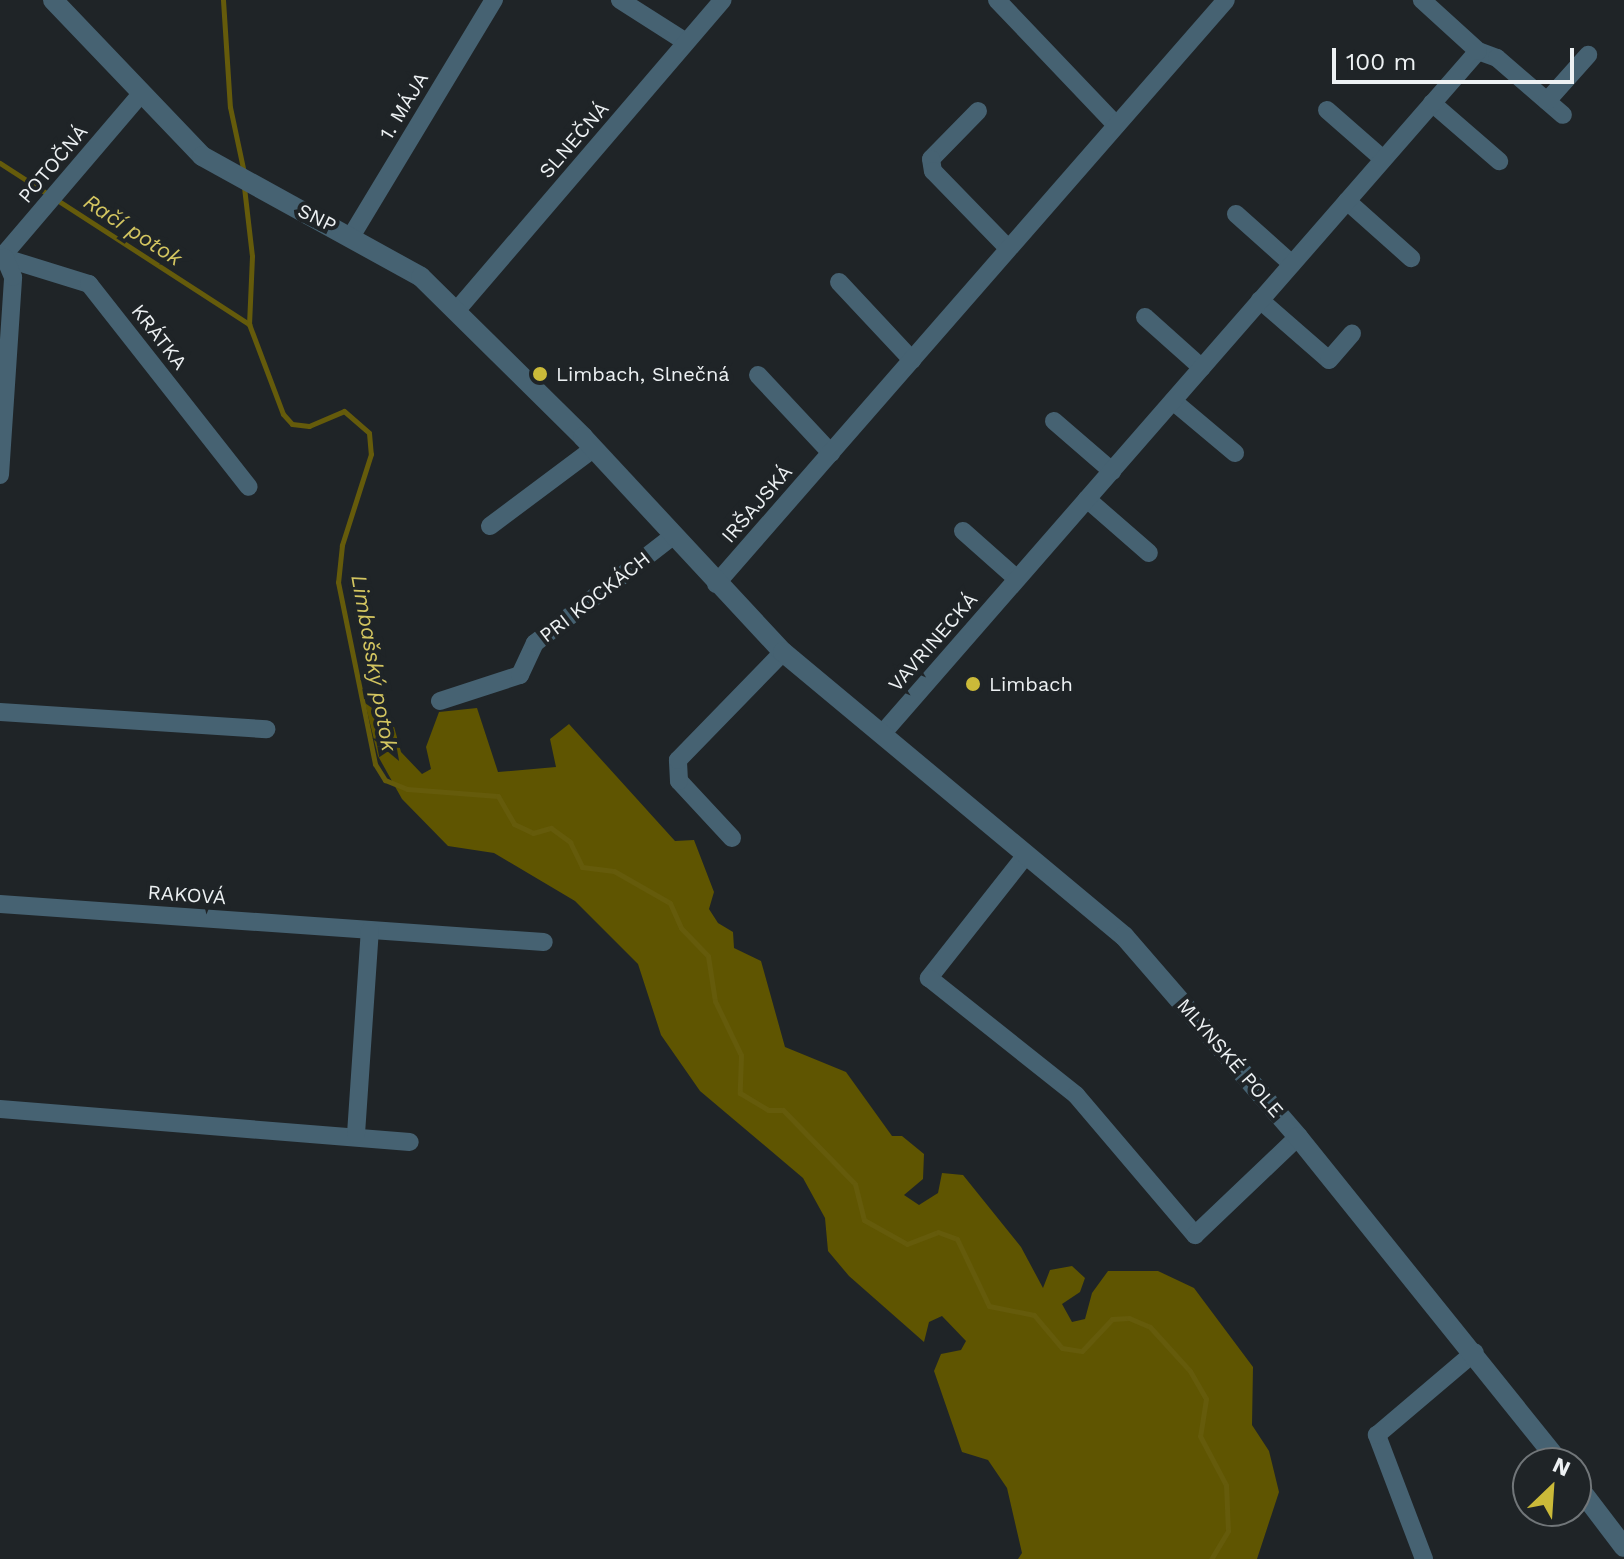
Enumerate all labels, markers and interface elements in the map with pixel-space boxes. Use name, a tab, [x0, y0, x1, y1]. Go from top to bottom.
scale bar	[1336, 32, 1578, 82]
text: 100 m	[1346, 48, 1416, 76]
street label: 1. MÁJA	[375, 68, 433, 144]
street label: SLNEČNÁ	[534, 97, 614, 183]
street label: POTOČNÁ	[13, 120, 93, 208]
water label: Račí potok	[79, 188, 187, 272]
street label: SNP	[294, 199, 340, 237]
street label: KRÁTKA	[126, 300, 192, 374]
place label: Limbach, Slnečná	[556, 362, 730, 386]
marker: Limbach, Slnečná	[531, 365, 549, 383]
street label: IRŠAJSKÁ	[717, 460, 797, 548]
street label: PRI KOCKÁCH	[535, 546, 655, 648]
water label: Limbašský potok	[345, 572, 403, 754]
street label: VAVRINECKÁ	[884, 588, 982, 696]
place label: Limbach	[989, 672, 1073, 696]
marker: Limbach	[964, 675, 982, 693]
street label: RAKOVÁ	[147, 880, 227, 910]
street label: MLYNSKÉ POLE	[1172, 994, 1288, 1122]
north arrow	[1512, 1447, 1592, 1527]
text: N	[1549, 1452, 1574, 1481]

